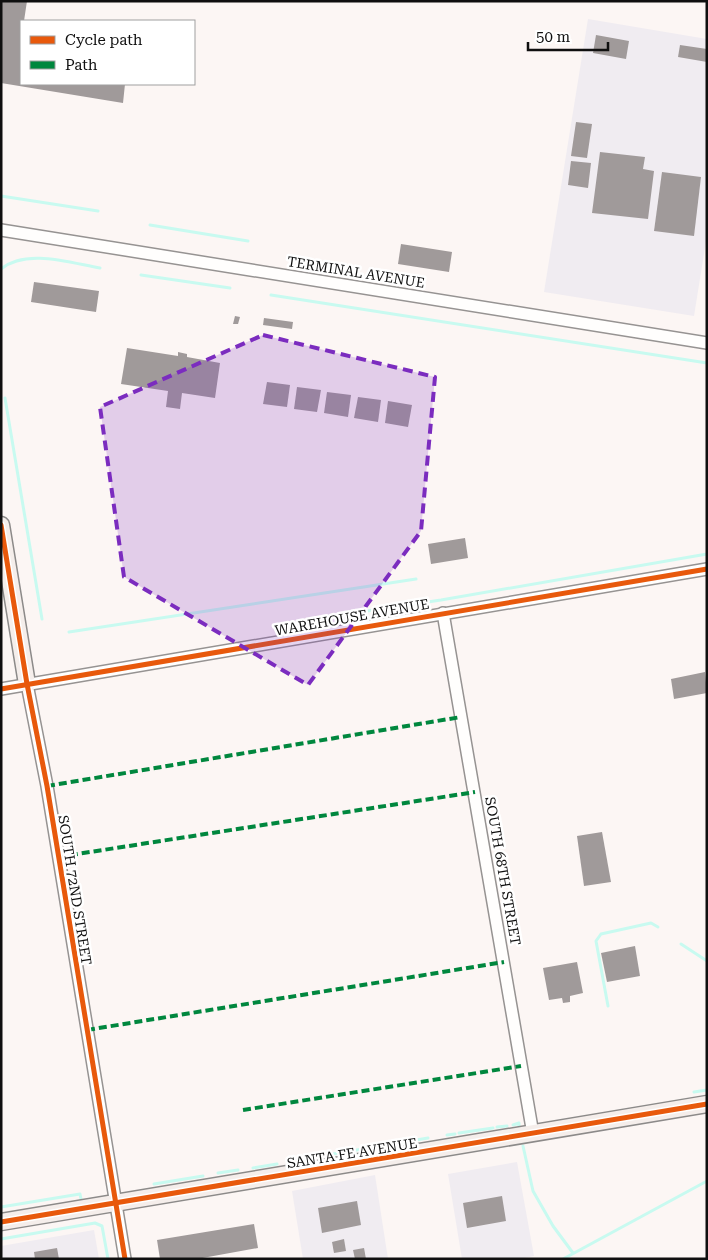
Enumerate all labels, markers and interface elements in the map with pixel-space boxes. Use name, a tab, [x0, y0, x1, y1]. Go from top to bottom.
legend	[20, 20, 195, 85]
scale bar	[528, 20, 608, 52]
text: 50 m	[536, 28, 571, 46]
text: Cycle path	[65, 31, 143, 49]
text: Path	[65, 56, 98, 74]
street label: TERMINAL AVENUE	[286, 253, 426, 291]
street label: WAREHOUSE AVENUE	[274, 596, 430, 638]
street label: SOUTH 68TH STREET	[482, 795, 524, 947]
street label: SOUTH 72ND STREET	[55, 814, 95, 966]
street label: SANTA FE AVENUE	[286, 1135, 418, 1171]

